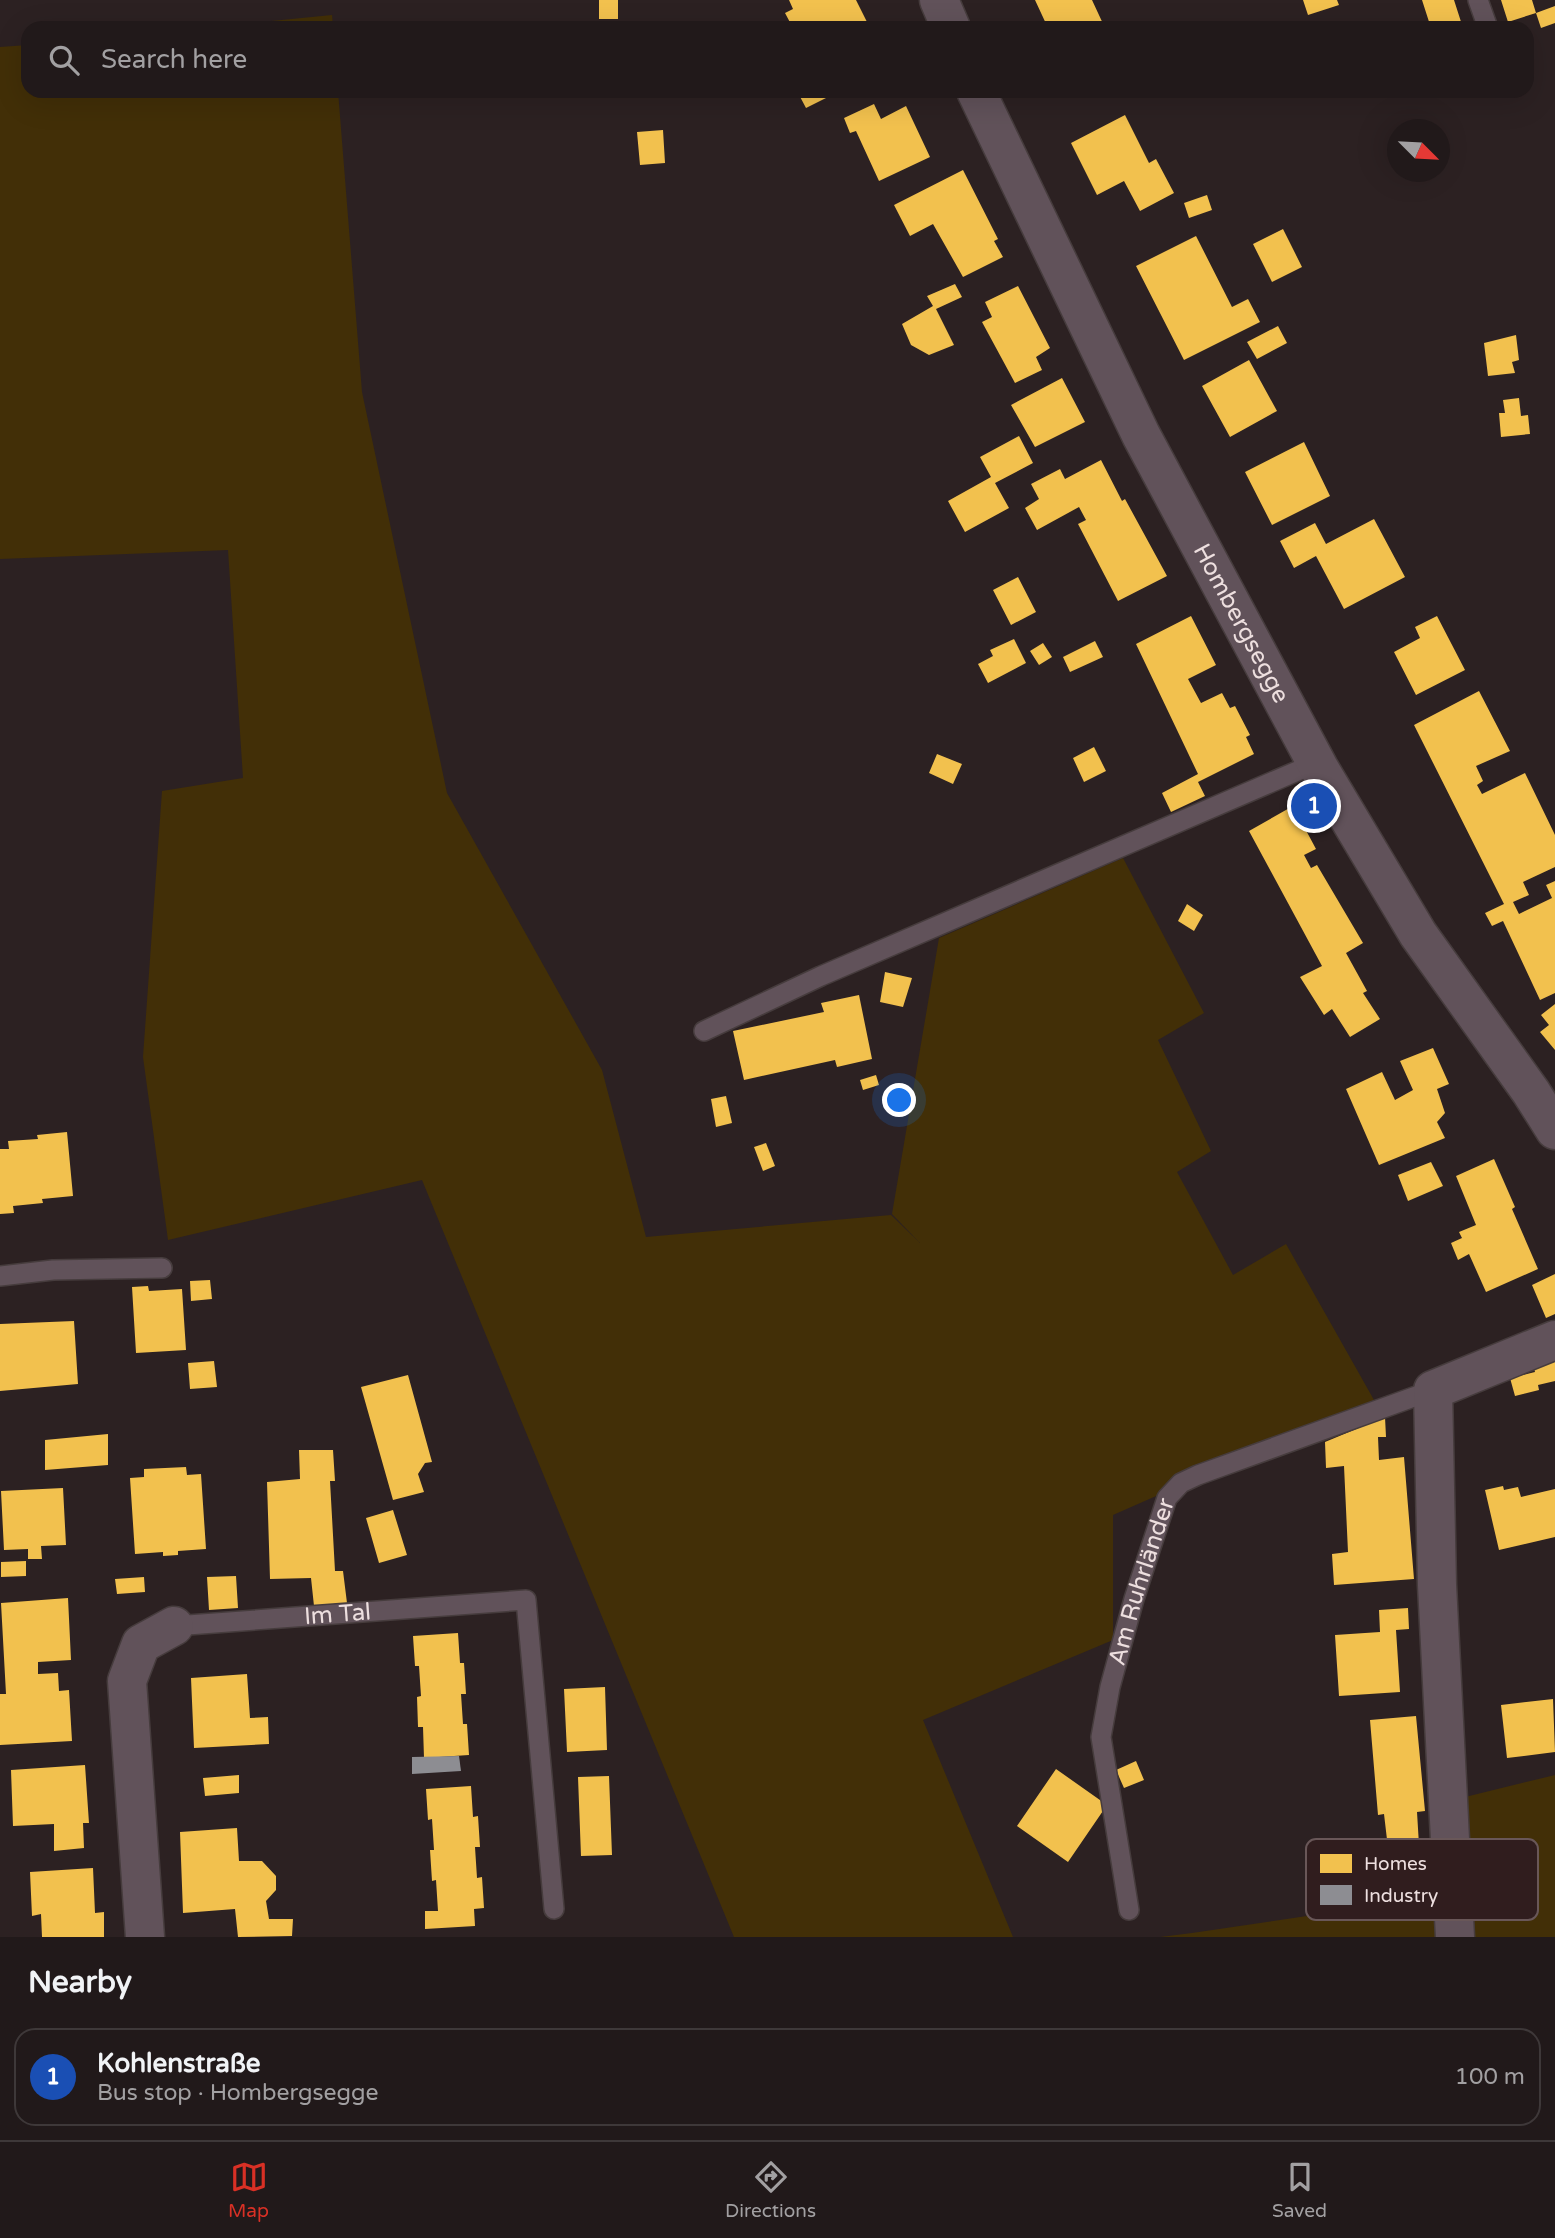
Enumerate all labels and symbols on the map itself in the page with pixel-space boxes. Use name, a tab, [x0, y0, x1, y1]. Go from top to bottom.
north arrow	[1387, 119, 1450, 182]
street label: Hombergsegge	[1187, 539, 1296, 708]
pin: 1	[1291, 780, 1337, 832]
your location	[882, 1083, 916, 1117]
street label: Am Ruhrländer	[1102, 1493, 1181, 1669]
street label: Im Tal	[303, 1597, 372, 1631]
legend	[1306, 1839, 1538, 1920]
text: Homes	[1364, 1853, 1427, 1875]
text: Industry	[1364, 1885, 1438, 1907]

